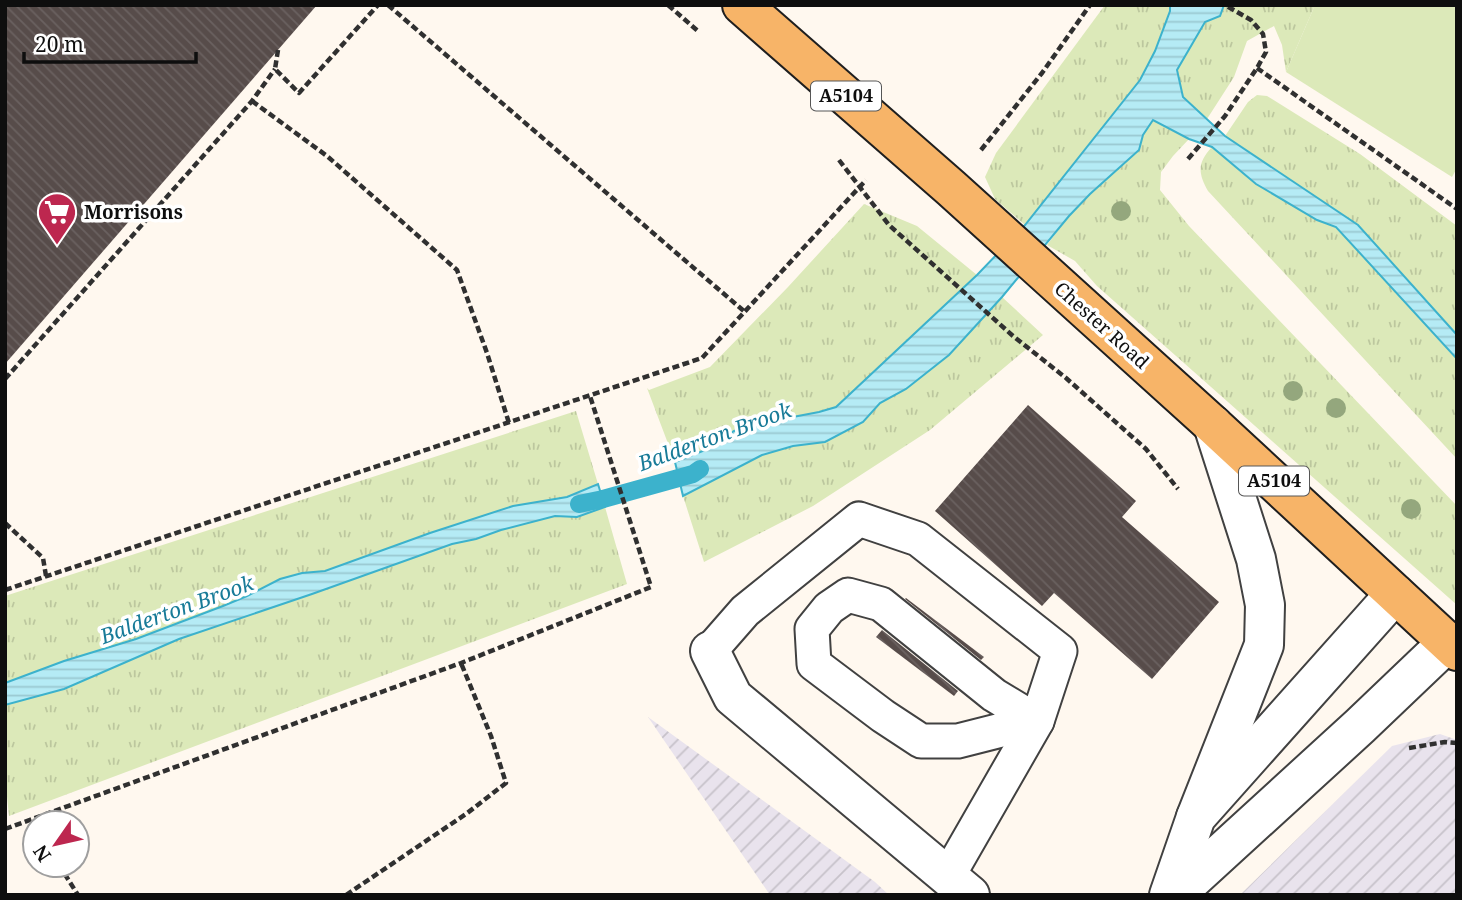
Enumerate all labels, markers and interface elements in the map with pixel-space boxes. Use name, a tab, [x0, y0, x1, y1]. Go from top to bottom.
scale bar	[24, 21, 196, 65]
text: 20 m	[35, 30, 84, 58]
road number: A5104	[811, 82, 881, 110]
supermarket icon: Morrisons	[36, 191, 78, 246]
place label: Morrisons	[84, 199, 183, 225]
street label: Chester Road	[1049, 276, 1155, 375]
water label: Balderton Brook	[633, 395, 796, 477]
road number: A5104	[1239, 466, 1309, 495]
water label: Balderton Brook	[95, 568, 258, 650]
north arrow	[21, 809, 91, 879]
text: N	[27, 840, 57, 867]

